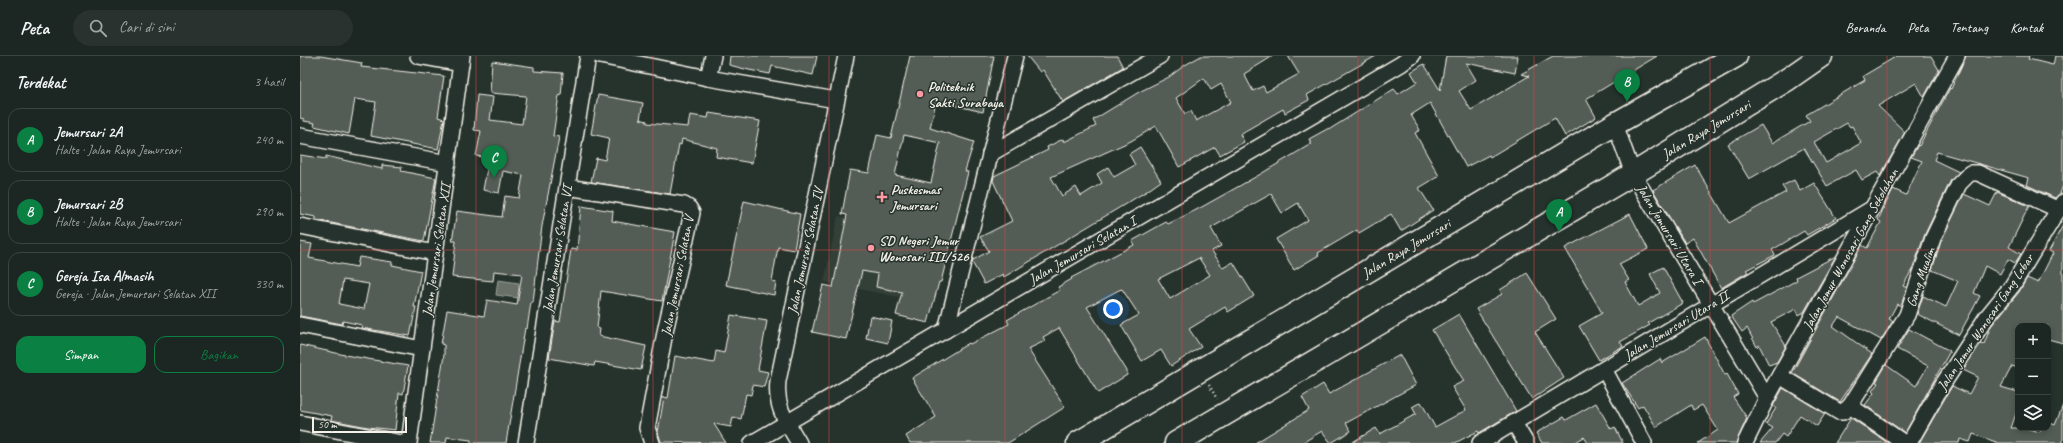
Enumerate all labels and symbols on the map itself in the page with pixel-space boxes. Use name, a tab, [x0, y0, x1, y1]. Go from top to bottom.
pin: B	[1614, 69, 1640, 102]
place label: Politeknik Sakti Surabaya	[928, 78, 1004, 111]
marker: Politeknik Sakti Surabaya	[915, 89, 925, 99]
street label: Jalan Raya Jemursari	[1658, 95, 1756, 163]
pin: C	[481, 145, 507, 178]
street label: Jalan Jemur Wonosari Gang Sekolahan	[1798, 165, 1902, 334]
street label: Jalan Jemursari Selatan XII	[419, 179, 455, 319]
street label: Jalan Jemursari Utara I	[1632, 180, 1708, 290]
street label: Jalan Jemursari Selatan VI	[539, 181, 576, 315]
place label: Puskesmas Jemursari	[890, 181, 943, 214]
street label: Jalan Jemursari Selatan IV	[784, 183, 828, 317]
marker: Puskesmas Jemursari	[876, 191, 888, 203]
pin: A	[1546, 199, 1572, 232]
street label: Jalan Jemursari Selatan V	[657, 211, 698, 339]
street label: Jalan Jemursari Selatan I	[1025, 211, 1142, 289]
street label: Jalan Raya Jemursari	[1358, 214, 1456, 282]
place label: SD Negeri Jemur Wonosari III/526	[879, 232, 970, 265]
marker: SD Negeri Jemur Wonosari III/526	[866, 243, 876, 253]
street label: Gang Mualim	[1902, 244, 1939, 309]
street label: Jalan Jemur Wonosari Gang Lebar	[1933, 250, 2038, 395]
street label: Jalan Jemursari Utara II	[1620, 286, 1735, 364]
your location	[1103, 299, 1123, 319]
scale bar	[312, 415, 407, 434]

